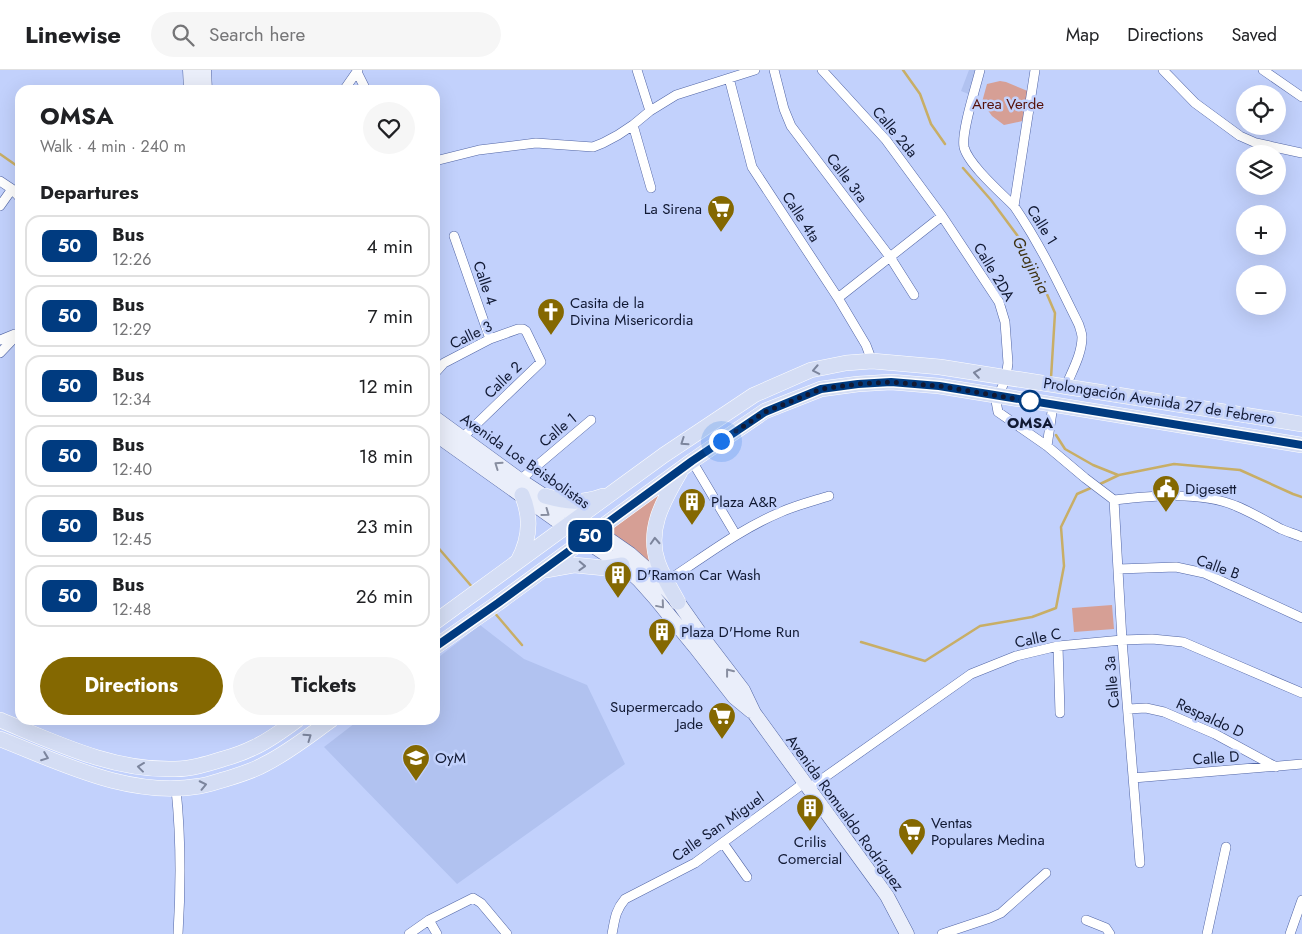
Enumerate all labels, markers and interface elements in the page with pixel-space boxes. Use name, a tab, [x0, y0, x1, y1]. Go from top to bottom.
search box	[151, 12, 501, 57]
text: Linewise	[25, 17, 121, 52]
icon: search	[169, 21, 197, 49]
text: Search here	[209, 21, 305, 48]
text: Map	[1066, 22, 1099, 48]
text: Directions	[1127, 22, 1203, 48]
text: Saved	[1231, 22, 1277, 48]
map controls	[1236, 85, 1286, 315]
button: locate	[1236, 85, 1286, 135]
park label: Area Verde	[972, 93, 1044, 115]
text: OMSA	[40, 98, 114, 133]
button: heart	[363, 102, 415, 154]
street label: Calle 2da	[867, 102, 923, 162]
text: Walk · 4 min · 240 m	[40, 135, 186, 158]
button: layers	[1236, 145, 1286, 195]
street label: Calle 3ra	[821, 149, 873, 207]
text: Departures	[40, 179, 139, 206]
street label: Calle 4ta	[776, 187, 826, 247]
supermarket icon: La Sirena	[706, 194, 736, 233]
place label: La Sirena	[644, 198, 702, 220]
street label: Calle 1	[1021, 201, 1063, 249]
button: +	[1236, 205, 1286, 255]
text: Bus	[112, 221, 144, 248]
water label: Guajimia	[1007, 232, 1055, 298]
text: 50	[58, 233, 81, 259]
text: 4 min	[366, 233, 413, 260]
street label: Calle 2DA	[968, 239, 1020, 306]
text: 12:26	[112, 248, 151, 271]
street label: Calle 4	[467, 258, 503, 308]
button: −	[1236, 265, 1286, 315]
text: Bus	[112, 291, 144, 318]
place label: Casita de la Divina Misericordia	[570, 292, 693, 331]
church icon: Casita de la Divina Misericordia	[536, 297, 566, 336]
text: 50	[58, 303, 81, 329]
text: 7 min	[368, 303, 413, 330]
street label: Calle 3	[446, 315, 496, 355]
text: 12:29	[112, 318, 151, 341]
street label: Calle 2	[479, 356, 527, 404]
text: Bus	[112, 361, 144, 388]
one-way arrow	[812, 364, 821, 374]
one-way arrow	[973, 368, 981, 379]
street label: Prolongación Avenida 27 de Febrero	[1042, 372, 1276, 430]
text: 50	[58, 373, 81, 399]
text: 12 min	[358, 373, 413, 400]
text: 12:34	[112, 388, 151, 411]
marker: OMSA	[1019, 390, 1041, 412]
street label: Avenida Los Beisbolistas	[456, 408, 594, 514]
street label: Calle 1	[534, 408, 582, 452]
place label: OMSA	[1007, 412, 1054, 434]
your location	[709, 429, 734, 454]
text: Bus	[112, 431, 144, 458]
one-way arrow	[680, 436, 690, 445]
text: 50	[58, 443, 81, 469]
text: 18 min	[359, 443, 413, 470]
text: 12:40	[112, 458, 152, 481]
one-way arrow	[494, 462, 504, 471]
public building icon: Digesett	[1151, 474, 1181, 513]
place label: Digesett	[1185, 478, 1237, 500]
building icon: Plaza A&R	[677, 487, 707, 526]
place label: Plaza A&R	[711, 491, 778, 513]
text: Bus	[112, 501, 144, 528]
one-way arrow	[540, 507, 550, 516]
text: 50	[58, 513, 81, 539]
text: 23 min	[356, 513, 413, 540]
line badge: 50	[568, 520, 612, 552]
text: 50	[578, 523, 602, 549]
text: 12:45	[112, 528, 151, 551]
one-way arrow	[649, 536, 660, 544]
street label: Calle B	[1193, 549, 1243, 585]
one-way arrow	[578, 560, 586, 571]
building icon: D'Ramon Car Wash	[603, 560, 633, 599]
place label: D'Ramon Car Wash	[637, 564, 761, 586]
text: Bus	[112, 571, 144, 598]
text: 50	[58, 583, 81, 609]
text: 26 min	[356, 583, 413, 610]
text: 12:48	[112, 598, 151, 621]
one-way arrow	[655, 599, 663, 608]
building icon: Plaza D'Home Run	[647, 617, 677, 656]
place label: Plaza D'Home Run	[681, 621, 800, 643]
street label: Calle C	[1013, 622, 1063, 654]
street label: Calle 3a	[1099, 655, 1125, 709]
button: Directions	[40, 657, 223, 715]
button: Tickets	[233, 657, 415, 715]
one-way arrow	[726, 668, 735, 678]
street label: Respaldo D	[1172, 693, 1248, 743]
place label: Supermercado Jade	[610, 696, 703, 735]
supermarket icon: Supermercado Jade	[707, 701, 737, 740]
street label: Avenida Romualdo Rodríguez	[781, 730, 909, 896]
one-way arrow	[302, 734, 312, 743]
school or university icon: OyM	[401, 743, 431, 782]
street label: Calle D	[1192, 745, 1240, 771]
place label: OyM	[435, 747, 466, 769]
one-way arrow	[41, 751, 49, 761]
one-way arrow	[136, 762, 144, 773]
one-way arrow	[198, 780, 207, 791]
street label: Calle San Miguel	[667, 787, 769, 867]
building icon: Crilis Comercial	[795, 793, 825, 832]
place label: Ventas Populares Medina	[931, 812, 1045, 851]
supermarket icon: Ventas Populares Medina	[897, 817, 927, 856]
place label: Crilis Comercial	[778, 831, 842, 870]

